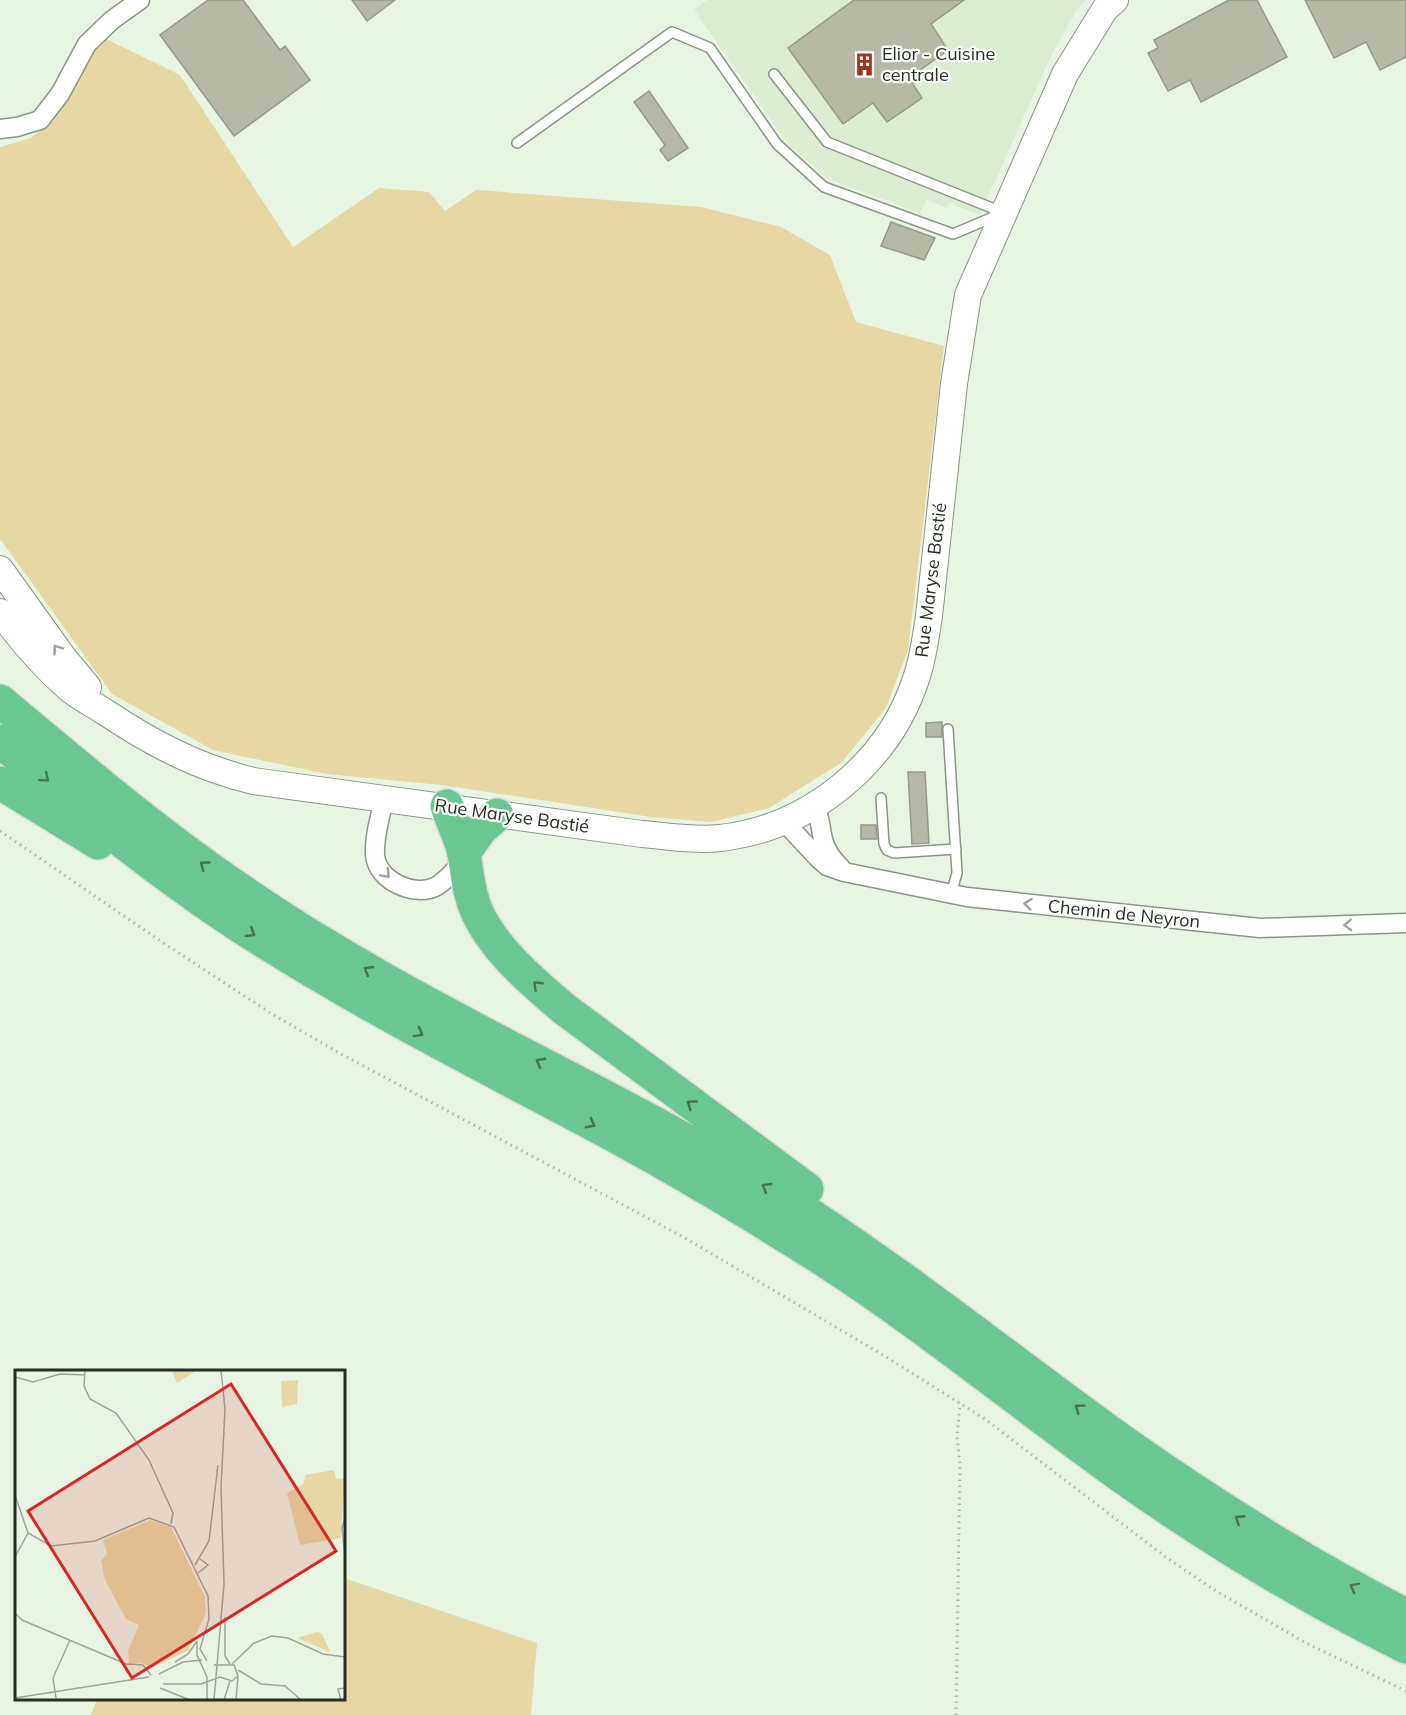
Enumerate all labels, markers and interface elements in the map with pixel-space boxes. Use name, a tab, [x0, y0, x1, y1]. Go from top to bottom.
place label: Elior - Cuisine centrale	[882, 42, 995, 86]
building icon: Elior - Cuisine centrale	[851, 51, 877, 77]
street label: Rue Maryse Bastié	[910, 501, 951, 659]
one-way arrow	[53, 644, 64, 655]
one-way arrow	[38, 771, 49, 782]
street label: Rue Maryse Bastié	[433, 793, 591, 838]
one-way arrow	[200, 861, 211, 872]
one-way arrow	[379, 868, 390, 879]
street label: Chemin de Neyron	[1047, 894, 1201, 933]
one-way arrow	[1023, 898, 1032, 910]
one-way arrow	[1343, 919, 1352, 932]
one-way arrow	[245, 926, 255, 938]
one-way arrow	[364, 965, 374, 977]
one-way arrow	[533, 981, 543, 992]
one-way arrow	[413, 1025, 423, 1037]
one-way arrow	[535, 1058, 546, 1070]
one-way arrow	[686, 1100, 697, 1111]
one-way arrow	[585, 1117, 595, 1128]
one-way arrow	[762, 1183, 772, 1194]
inset map	[15, 1370, 345, 1700]
one-way arrow	[1074, 1404, 1085, 1415]
one-way arrow	[1235, 1514, 1245, 1526]
one-way arrow	[1350, 1583, 1361, 1594]

